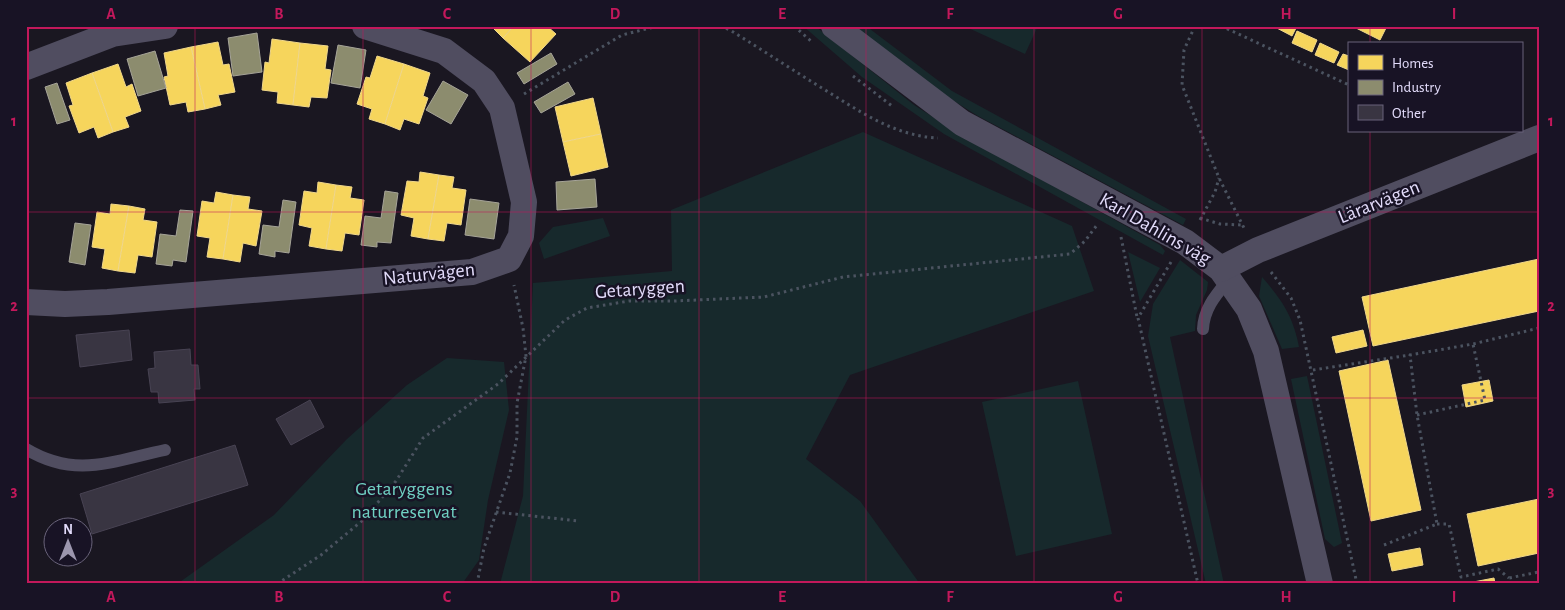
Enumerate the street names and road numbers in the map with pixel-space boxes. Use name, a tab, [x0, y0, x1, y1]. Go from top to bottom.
street label: Lärarvägen	[1335, 177, 1423, 227]
street label: Karl Dahlins väg	[1096, 189, 1214, 269]
street label: Naturvägen	[382, 259, 476, 289]
street label: Getaryggen	[594, 276, 686, 302]

